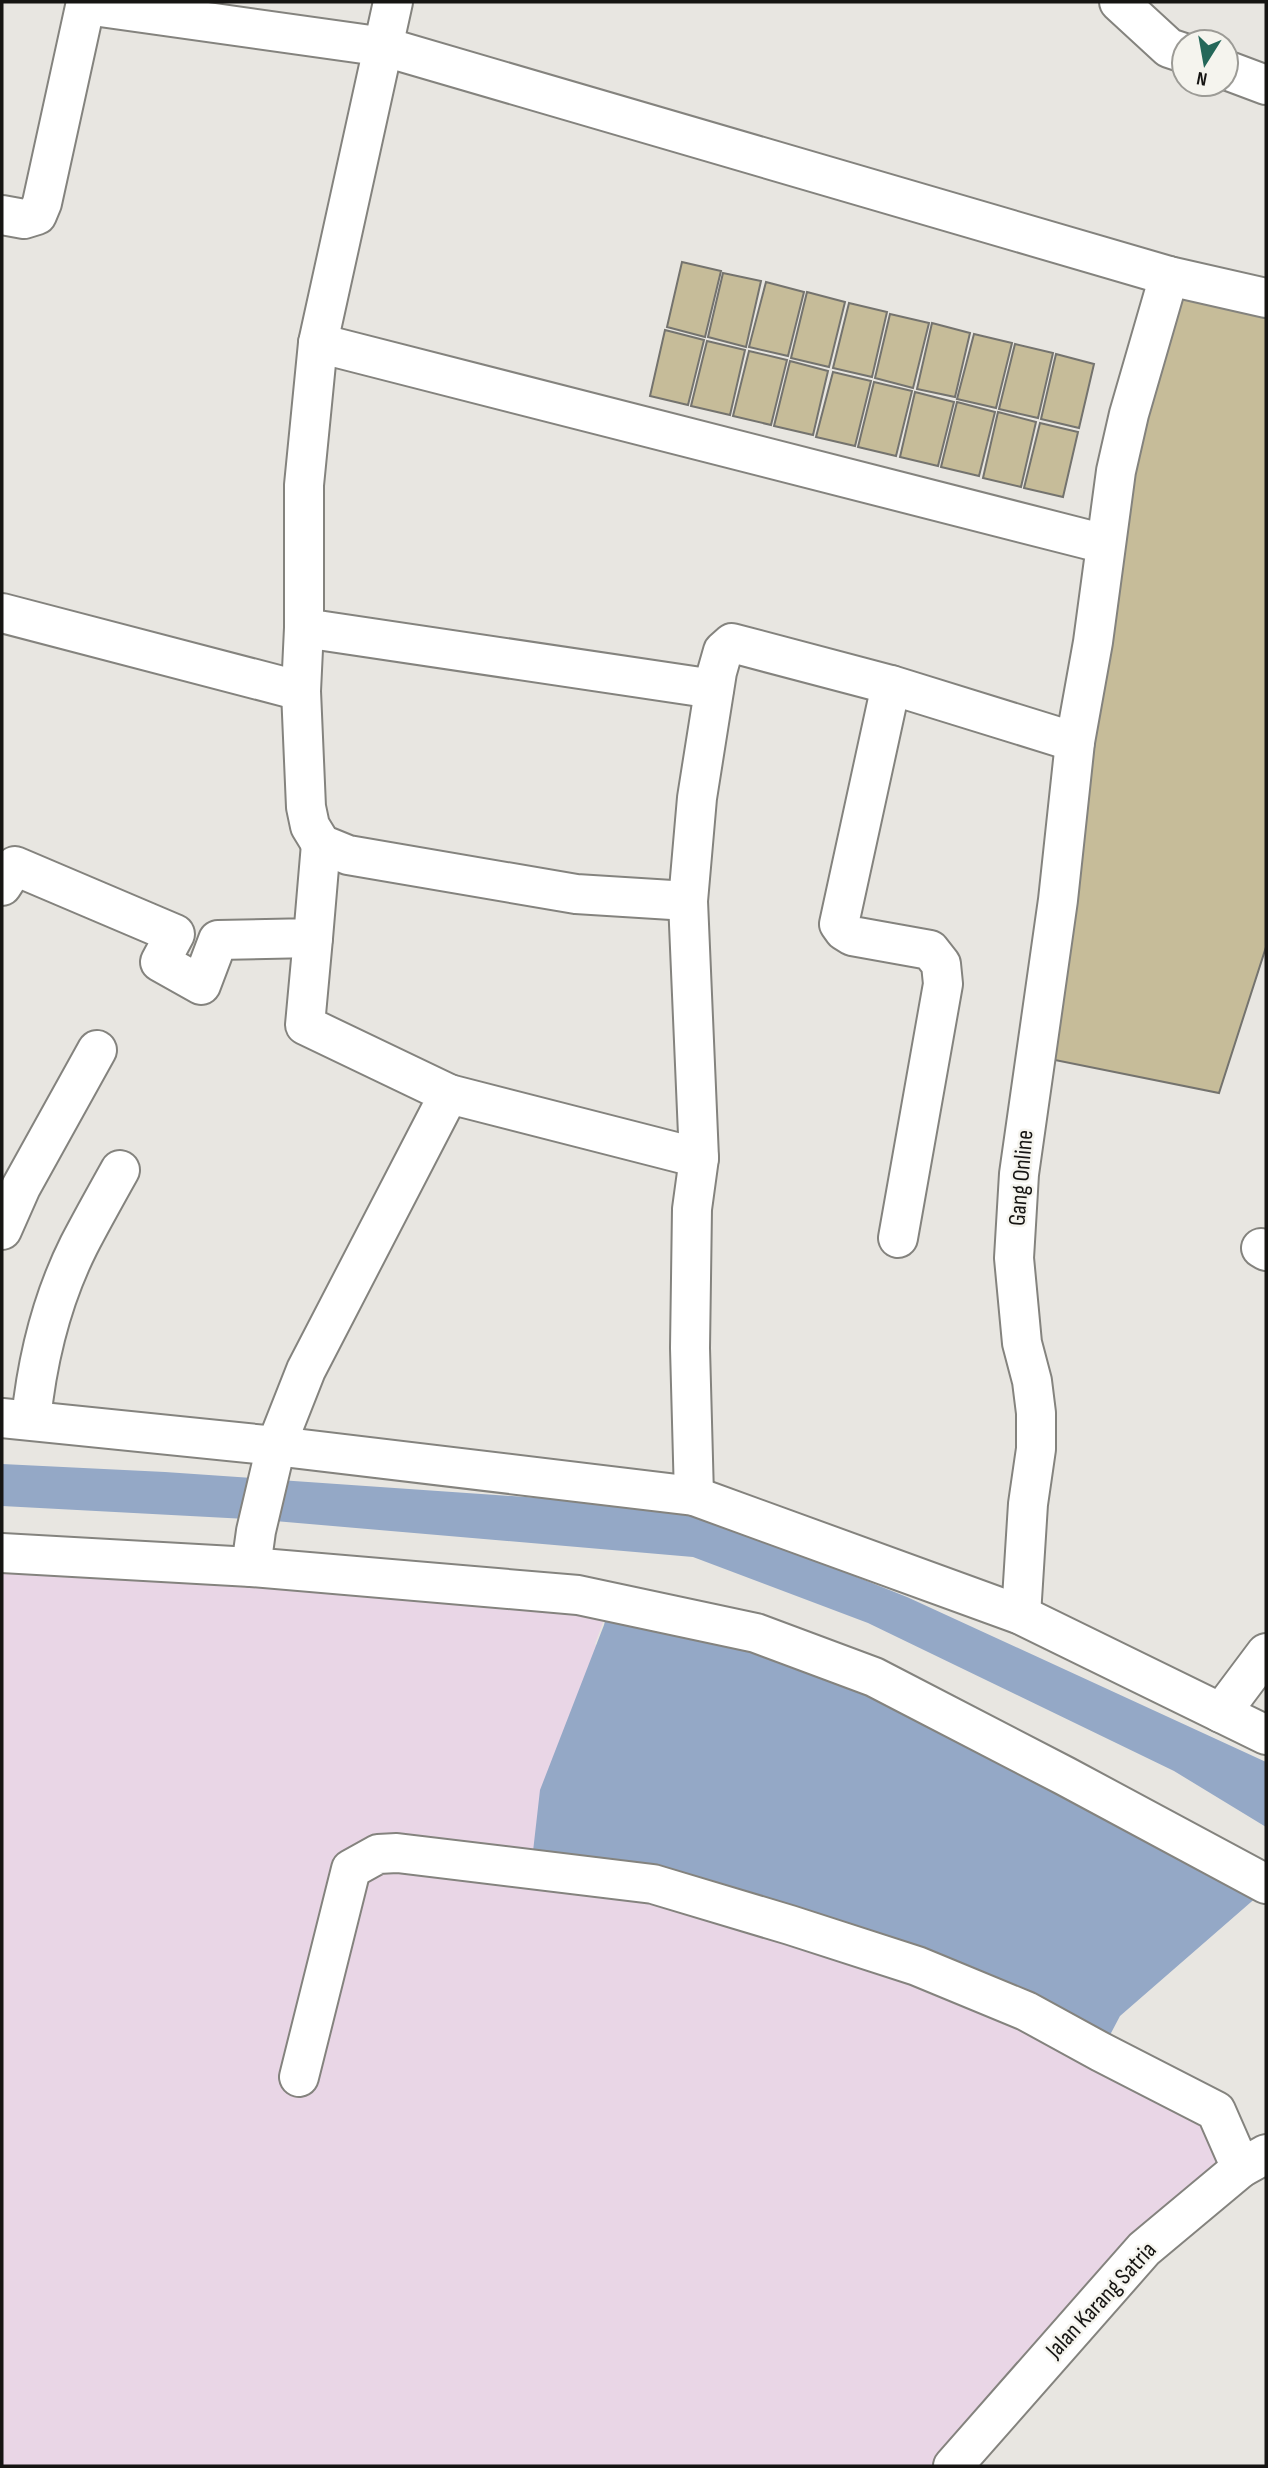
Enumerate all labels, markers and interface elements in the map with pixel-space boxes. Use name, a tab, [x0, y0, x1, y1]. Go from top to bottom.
north arrow	[1170, 28, 1240, 98]
text: N	[1195, 66, 1209, 90]
street label: Gang Online	[1002, 1129, 1040, 1227]
street label: Jalan Karang Satria	[1039, 2236, 1162, 2365]

